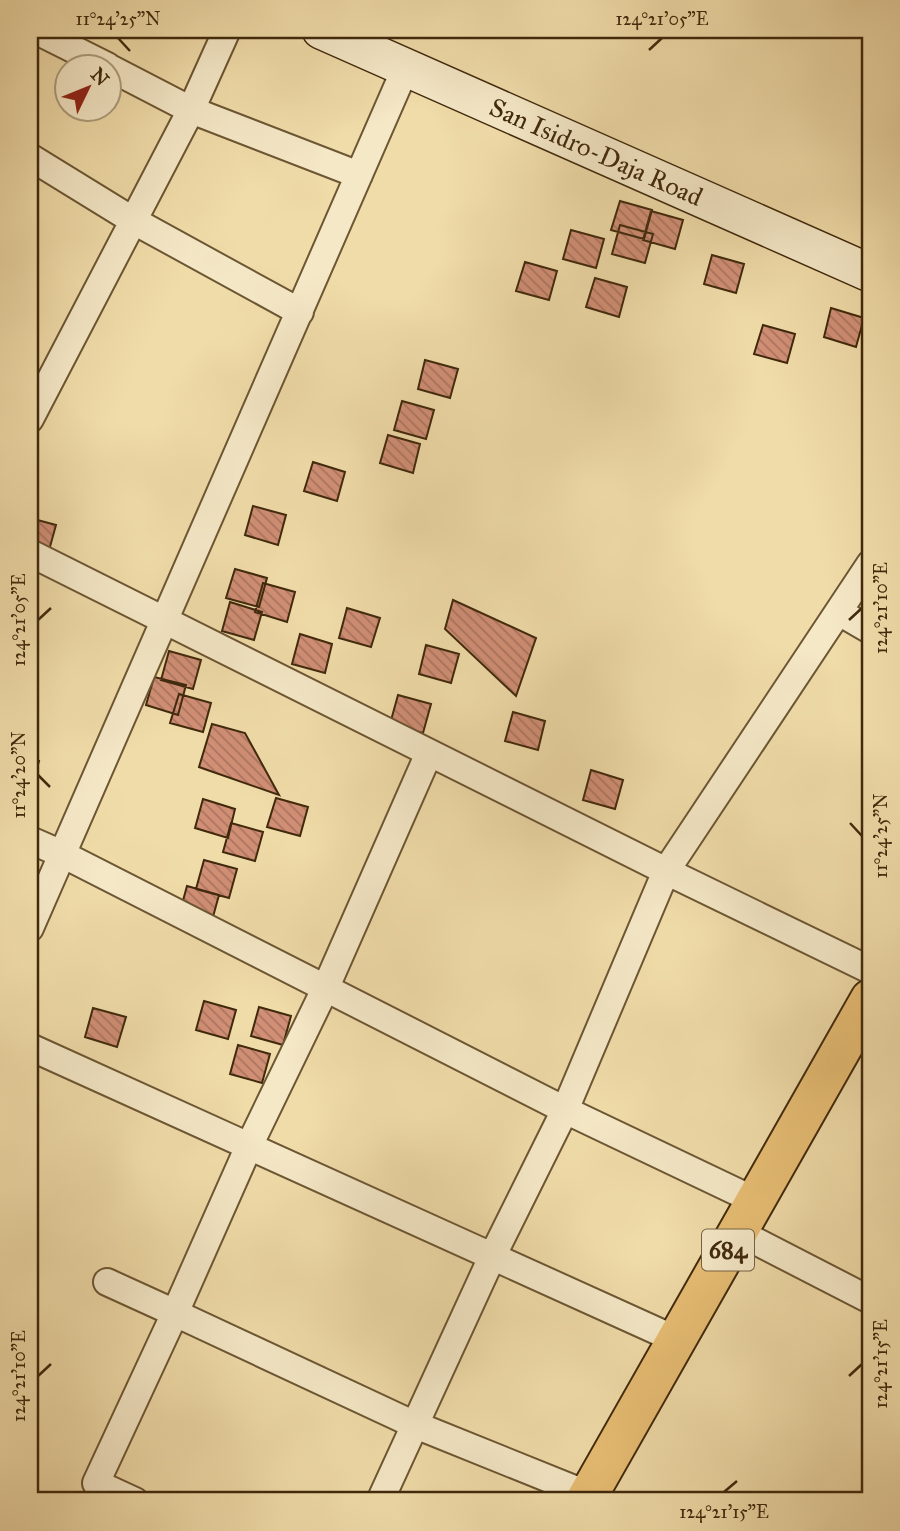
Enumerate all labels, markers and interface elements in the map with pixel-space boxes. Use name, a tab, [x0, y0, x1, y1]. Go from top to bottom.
text: 11°24'25"N	[76, 8, 160, 30]
text: 124°21'05"E	[615, 8, 709, 30]
north arrow	[52, 52, 122, 122]
text: N	[86, 63, 114, 90]
street label: San Isidro-Daja Road	[485, 91, 708, 213]
text: 124°21'10"E	[870, 562, 892, 654]
text: 124°21'05"E	[8, 573, 30, 667]
text: 11°24'20"N	[8, 731, 30, 819]
text: 11°24'25"N	[870, 794, 892, 878]
road number: 684	[702, 1230, 754, 1270]
text: 124°21'15"E	[870, 1319, 892, 1409]
text: 124°21'10"E	[8, 1330, 30, 1422]
text: 124°21'15"E	[679, 1501, 769, 1523]

